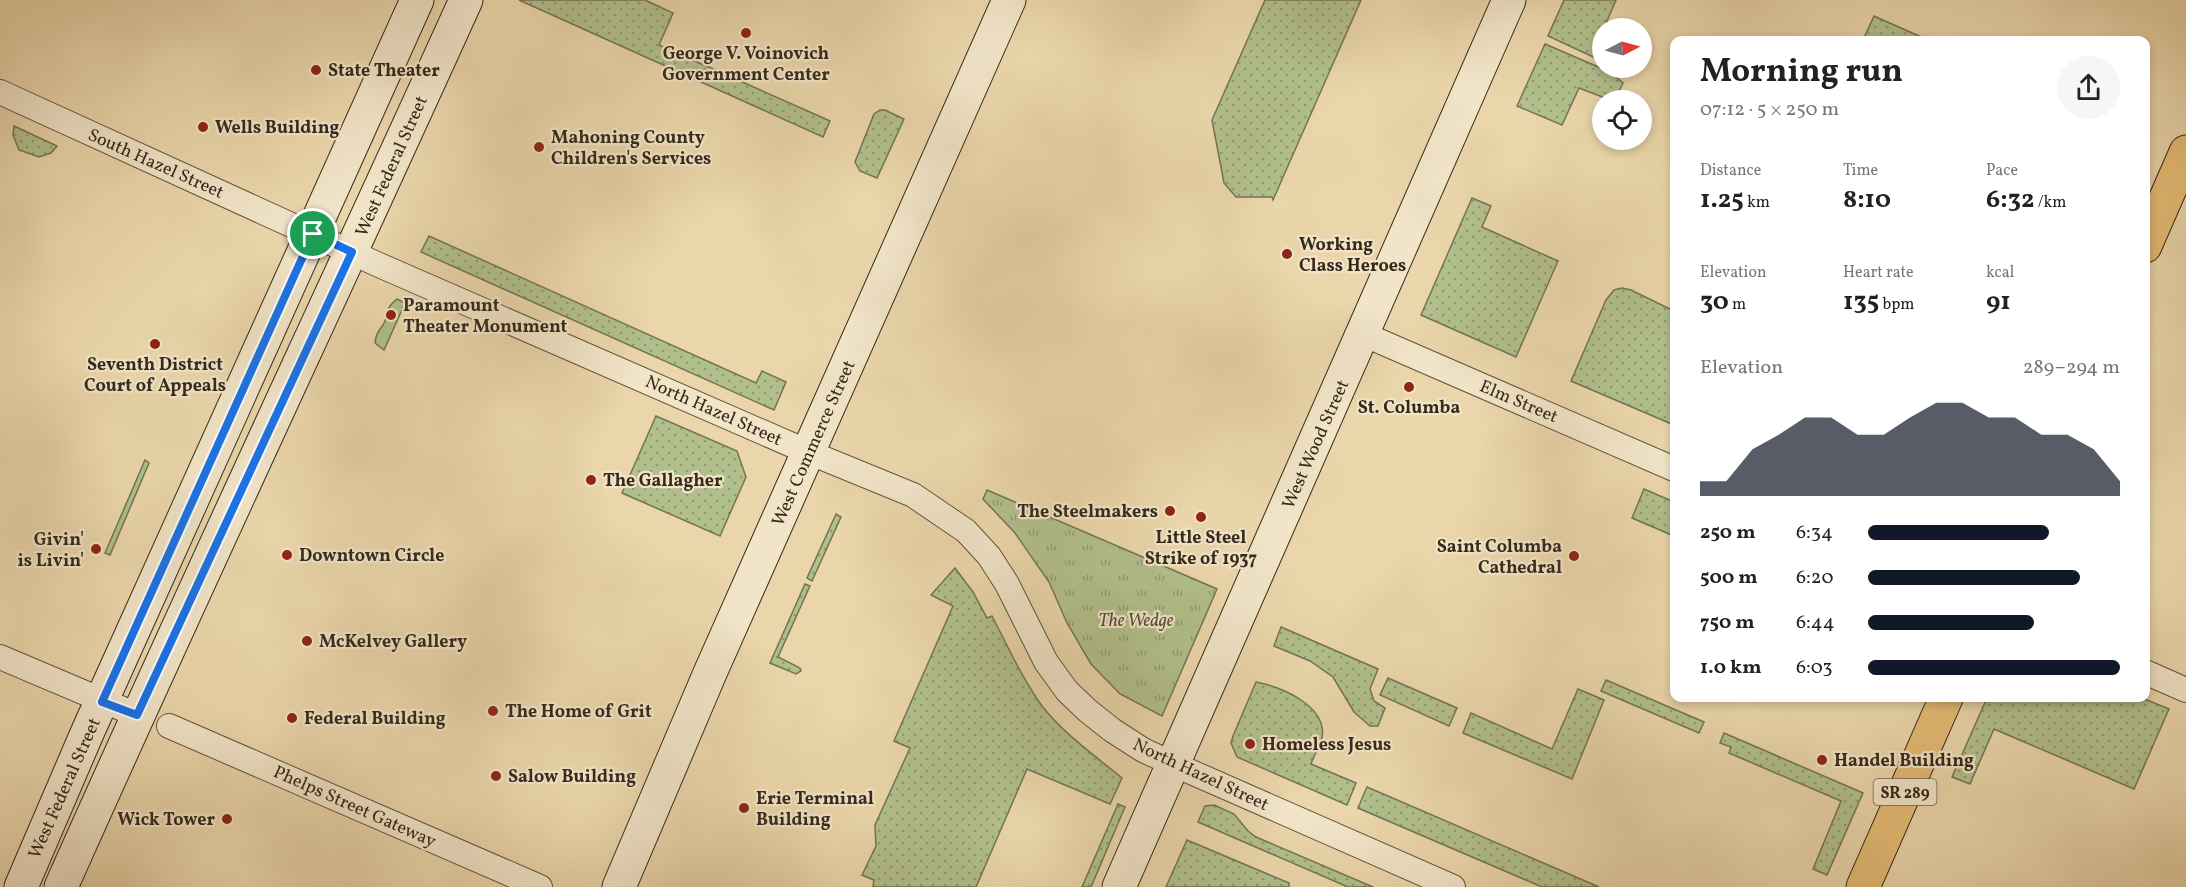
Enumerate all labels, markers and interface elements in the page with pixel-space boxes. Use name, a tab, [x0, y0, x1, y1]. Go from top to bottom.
north arrow	[1592, 18, 1652, 78]
map controls	[1592, 18, 1652, 150]
marker: George V. Voinovich Government Center	[739, 26, 753, 40]
place label: George V. Voinovich Government Center	[662, 42, 830, 88]
text: Morning run	[1700, 50, 1903, 96]
button: share	[2057, 56, 2120, 119]
place label: State Theater	[328, 59, 440, 84]
marker: State Theater	[309, 63, 323, 77]
button: locate	[1592, 90, 1652, 150]
street label: West Federal Street	[350, 92, 435, 241]
text: 07:12 · 5 × 250 m	[1700, 96, 1839, 124]
place label: Wells Building	[215, 116, 340, 141]
marker: Wells Building	[196, 120, 210, 134]
street label: South Hazel Street	[83, 123, 227, 206]
place label: Mahoning County Children's Services	[551, 126, 711, 172]
marker: Mahoning County Children's Services	[532, 140, 546, 154]
text: Distance	[1700, 160, 1761, 182]
text: Time	[1843, 160, 1878, 182]
text: Pace	[1986, 160, 2018, 182]
text: 1.25	[1700, 182, 1744, 218]
text: 8:10	[1843, 182, 1891, 218]
text: 6:32	[1986, 182, 2034, 218]
text: km	[1744, 192, 1770, 214]
text: /km	[2034, 192, 2066, 214]
pin	[287, 208, 338, 259]
icon: arrive	[296, 217, 329, 250]
place label: Working Class Heroes	[1299, 233, 1406, 279]
marker: Working Class Heroes	[1280, 247, 1294, 261]
text: Elevation	[1700, 262, 1767, 284]
text: Heart rate	[1843, 262, 1914, 284]
text: kcal	[1986, 262, 2014, 284]
text: 30	[1700, 284, 1729, 320]
text: 135	[1843, 284, 1879, 320]
text: 91	[1986, 284, 2011, 320]
place label: Paramount Theater Monument	[403, 294, 568, 340]
text: m	[1729, 294, 1746, 316]
text: bpm	[1879, 294, 1915, 316]
marker: Paramount Theater Monument	[384, 308, 398, 322]
marker: Seventh District Court of Appeals	[148, 337, 162, 351]
place label: Seventh District Court of Appeals	[84, 353, 226, 399]
text: Elevation	[1700, 354, 1783, 382]
text: 289–294 m	[2023, 354, 2120, 382]
street label: West Commerce Street	[766, 357, 862, 531]
street label: North Hazel Street	[641, 370, 786, 453]
street label: Elm Street	[1475, 375, 1561, 430]
street label: West Wood Street	[1277, 376, 1356, 513]
marker: St. Columba	[1402, 380, 1416, 394]
place label: St. Columba	[1358, 396, 1460, 421]
place label: The Gallagher	[603, 469, 723, 494]
marker: The Gallagher	[584, 473, 598, 487]
place label: The Steelmakers	[1017, 500, 1158, 525]
marker: The Steelmakers	[1163, 504, 1177, 518]
marker: Little Steel Strike of 1937	[1194, 510, 1208, 524]
text: 250 m	[1700, 519, 1756, 547]
text: 6:34	[1796, 519, 1833, 547]
place label: Little Steel Strike of 1937	[1145, 526, 1258, 572]
place label: Givin' is Livin'	[17, 528, 84, 574]
place label: Saint Columba Cathedral	[1437, 535, 1562, 581]
marker: Givin' is Livin'	[89, 542, 103, 556]
place label: Downtown Circle	[299, 544, 444, 569]
marker: Downtown Circle	[280, 548, 294, 562]
marker: Saint Columba Cathedral	[1567, 549, 1581, 563]
text: 500 m	[1700, 564, 1758, 592]
text: 6:20	[1796, 564, 1833, 592]
park label: The Wedge	[1099, 609, 1174, 634]
text: 750 m	[1700, 609, 1755, 637]
text: 6:44	[1796, 609, 1835, 637]
place label: McKelvey Gallery	[319, 630, 467, 655]
marker: McKelvey Gallery	[300, 634, 314, 648]
text: 1.0 km	[1700, 654, 1762, 682]
text: 6:03	[1796, 654, 1833, 682]
place label: The Home of Grit	[505, 700, 652, 725]
marker: The Home of Grit	[486, 704, 500, 718]
place label: Federal Building	[304, 707, 446, 732]
marker: Federal Building	[285, 711, 299, 725]
street label: West Federal Street	[23, 714, 108, 863]
street label: North Hazel Street	[1128, 733, 1272, 818]
place label: Homeless Jesus	[1262, 733, 1391, 758]
marker: Homeless Jesus	[1243, 737, 1257, 751]
place label: Handel Building	[1834, 749, 1974, 774]
marker: Handel Building	[1815, 753, 1829, 767]
street label: Phelps Street Gateway	[269, 760, 440, 855]
place label: Salow Building	[508, 765, 636, 790]
marker: Salow Building	[489, 769, 503, 783]
road number: SR 289	[1874, 779, 1936, 805]
place label: Erie Terminal Building	[756, 787, 874, 833]
marker: Erie Terminal Building	[737, 801, 751, 815]
place label: Wick Tower	[117, 808, 215, 833]
marker: Wick Tower	[220, 812, 234, 826]

